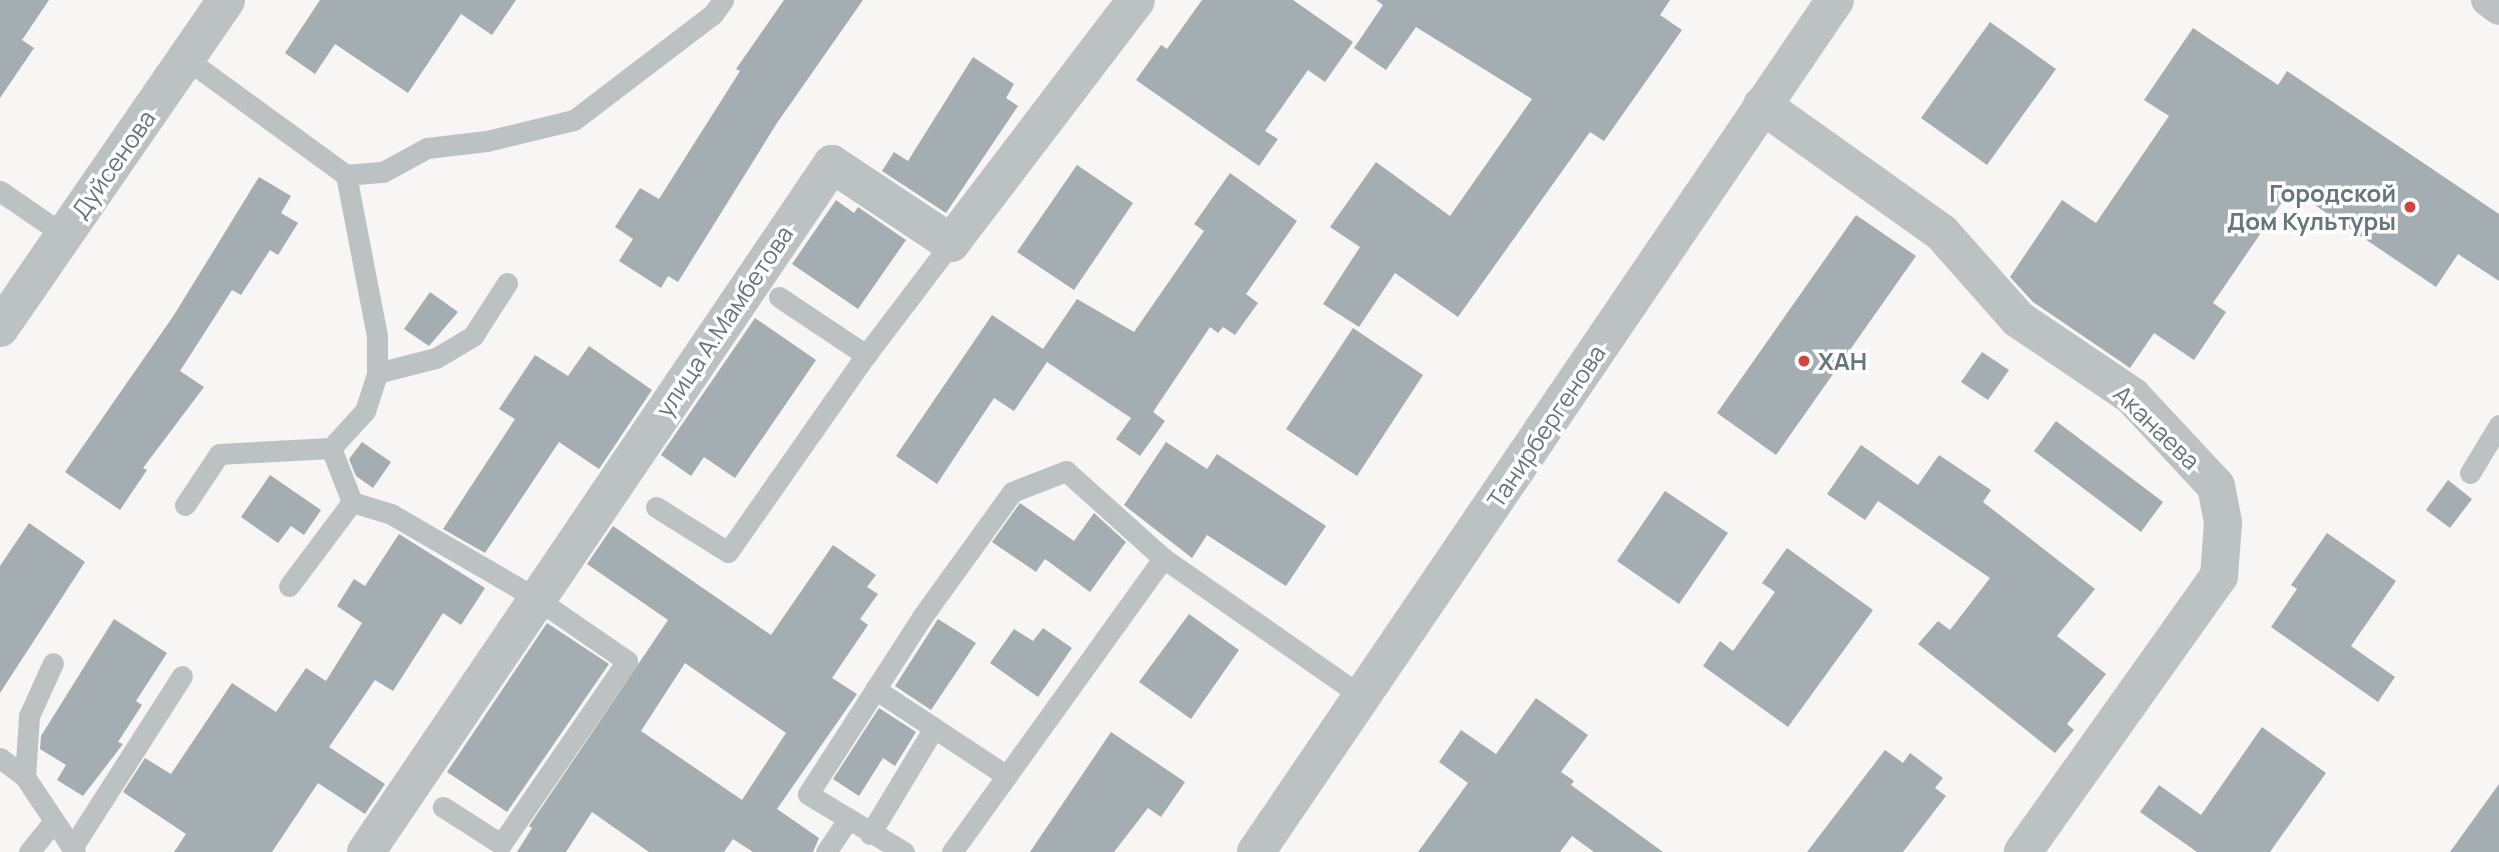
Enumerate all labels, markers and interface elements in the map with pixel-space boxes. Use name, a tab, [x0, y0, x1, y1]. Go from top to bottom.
street label: Дуйсенова	[65, 104, 161, 224]
place label: Городской Дом Культуры	[2227, 179, 2396, 235]
marker: Городской Дом Культуры	[2402, 199, 2418, 215]
street label: улица А.Мамбетова	[649, 220, 799, 422]
street label: Танирбергенова	[1481, 339, 1611, 513]
place label: ХАН	[1818, 347, 1867, 375]
marker: ХАН	[1796, 353, 1812, 369]
street label: Аканаева	[2108, 379, 2206, 475]

